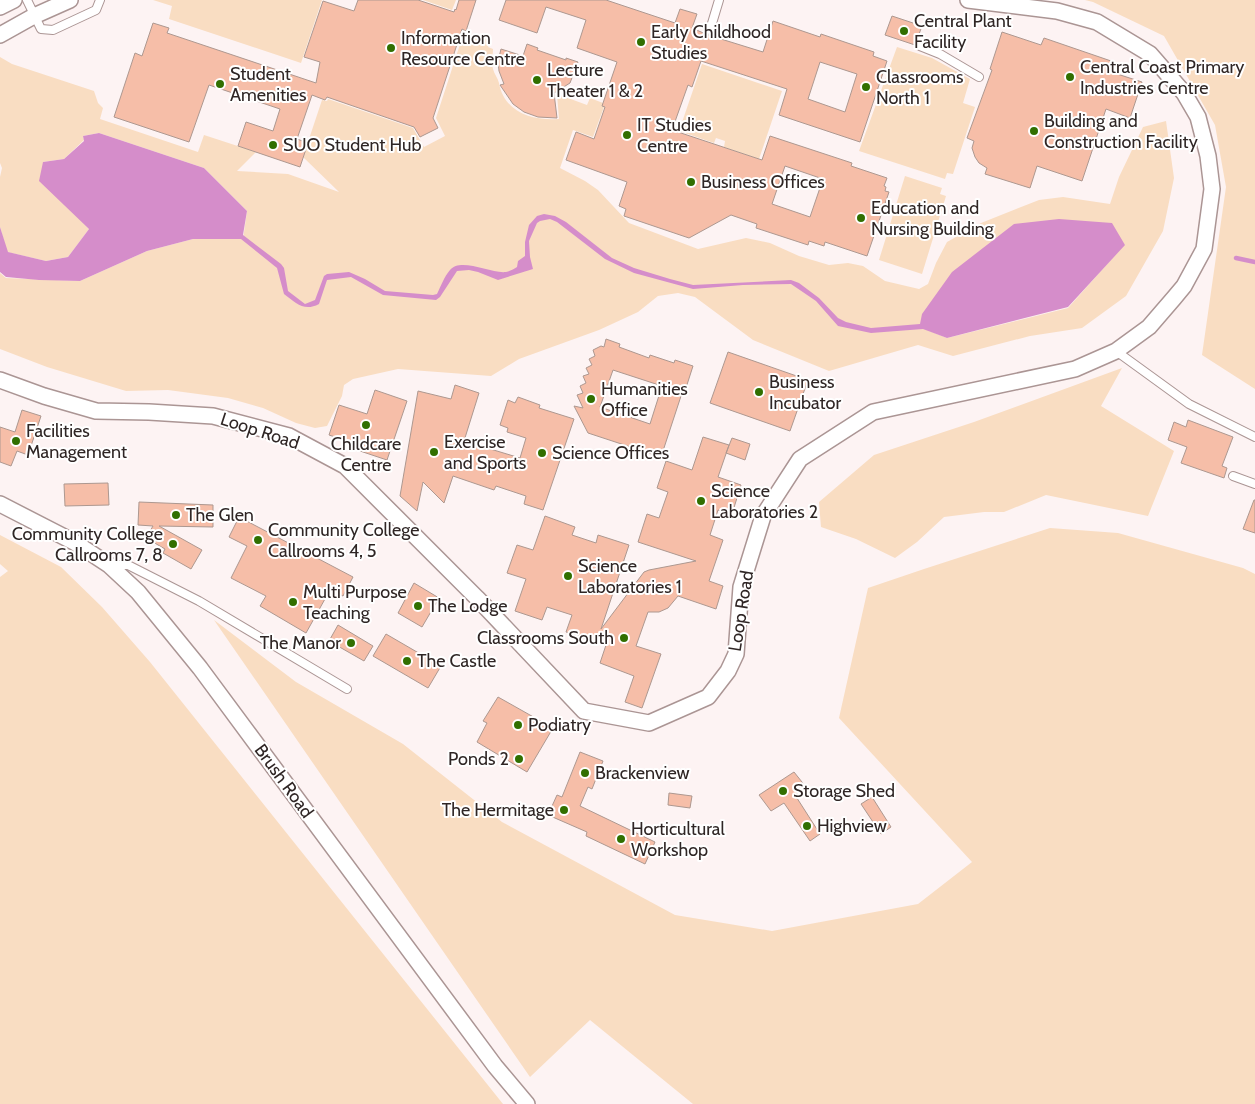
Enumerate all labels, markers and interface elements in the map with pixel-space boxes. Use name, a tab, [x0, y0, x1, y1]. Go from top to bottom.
place label: Central Plant Facility	[914, 10, 1012, 53]
place label: Early Childhood Studies	[651, 21, 771, 64]
marker: Central Plant Facility	[898, 25, 910, 37]
place label: Information Resource Centre	[401, 27, 525, 70]
marker: Early Childhood Studies	[635, 36, 647, 48]
marker: Information Resource Centre	[385, 42, 397, 54]
place label: Central Coast Primary Industries Centre	[1080, 56, 1244, 99]
place label: Lecture Theater 1 & 2	[547, 59, 643, 102]
place label: Student Amenities	[230, 63, 307, 106]
place label: Classrooms North 1	[876, 66, 963, 109]
marker: Central Coast Primary Industries Centre	[1064, 71, 1076, 83]
marker: Lecture Theater 1 & 2	[531, 74, 543, 86]
marker: Student Amenities	[214, 78, 226, 90]
marker: Classrooms North 1	[860, 81, 872, 93]
place label: Building and Construction Facility	[1044, 110, 1198, 153]
place label: IT Studies Centre	[637, 114, 711, 157]
marker: Building and Construction Facility	[1028, 125, 1040, 137]
marker: IT Studies Centre	[621, 129, 633, 141]
place label: SUO Student Hub	[283, 134, 421, 156]
marker: SUO Student Hub	[267, 139, 279, 151]
place label: Business Offices	[701, 171, 825, 193]
marker: Business Offices	[685, 176, 697, 188]
place label: Education and Nursing Building	[871, 197, 995, 240]
marker: Education and Nursing Building	[855, 212, 867, 224]
place label: Business Incubator	[769, 371, 841, 414]
place label: Humanities Office	[601, 378, 688, 421]
marker: Business Incubator	[753, 386, 765, 398]
marker: Humanities Office	[585, 393, 597, 405]
street label: Loop Road	[218, 408, 302, 454]
marker: Childcare Centre	[360, 419, 372, 431]
place label: Facilities Management	[26, 420, 127, 463]
place label: Exercise and Sports	[444, 431, 526, 474]
place label: Childcare Centre	[331, 433, 401, 476]
marker: Facilities Management	[10, 435, 22, 447]
place label: Science Offices	[552, 442, 669, 464]
marker: Exercise and Sports	[428, 446, 440, 458]
marker: Science Offices	[536, 447, 548, 459]
place label: Science Laboratories 2	[711, 480, 818, 523]
marker: Science Laboratories 2	[695, 495, 707, 507]
place label: The Glen	[186, 504, 254, 526]
marker: The Glen	[170, 509, 182, 521]
place label: Community College Callrooms 4, 5	[268, 519, 419, 562]
place label: Community College Callrooms 7, 8	[12, 523, 163, 566]
marker: Community College Callrooms 4, 5	[252, 534, 264, 546]
marker: Community College Callrooms 7, 8	[167, 538, 179, 550]
place label: Science Laboratories 1	[578, 555, 682, 598]
street label: Loop Road	[724, 569, 758, 653]
marker: Science Laboratories 1	[562, 570, 574, 582]
place label: Multi Purpose Teaching	[303, 581, 407, 624]
place label: The Lodge	[428, 595, 507, 617]
marker: Multi Purpose Teaching	[287, 596, 299, 608]
marker: The Lodge	[412, 600, 424, 612]
place label: Classrooms South	[477, 627, 614, 649]
place label: The Manor	[260, 632, 341, 654]
marker: Classrooms South	[618, 632, 630, 644]
marker: The Manor	[345, 637, 357, 649]
place label: The Castle	[417, 650, 496, 672]
marker: The Castle	[401, 655, 413, 667]
place label: Podiatry	[528, 714, 591, 736]
marker: Podiatry	[512, 719, 524, 731]
street label: Brush Road	[250, 740, 318, 822]
place label: Ponds 2	[448, 748, 509, 770]
marker: Ponds 2	[513, 753, 525, 765]
place label: Brackenview	[595, 762, 690, 784]
marker: Brackenview	[579, 767, 591, 779]
place label: Storage Shed	[793, 780, 895, 802]
marker: Storage Shed	[777, 785, 789, 797]
place label: The Hermitage	[442, 799, 554, 821]
marker: The Hermitage	[558, 804, 570, 816]
place label: Highview	[817, 815, 887, 837]
place label: Horticultural Workshop	[631, 818, 725, 861]
marker: Highview	[801, 820, 813, 832]
marker: Horticultural Workshop	[615, 833, 627, 845]

